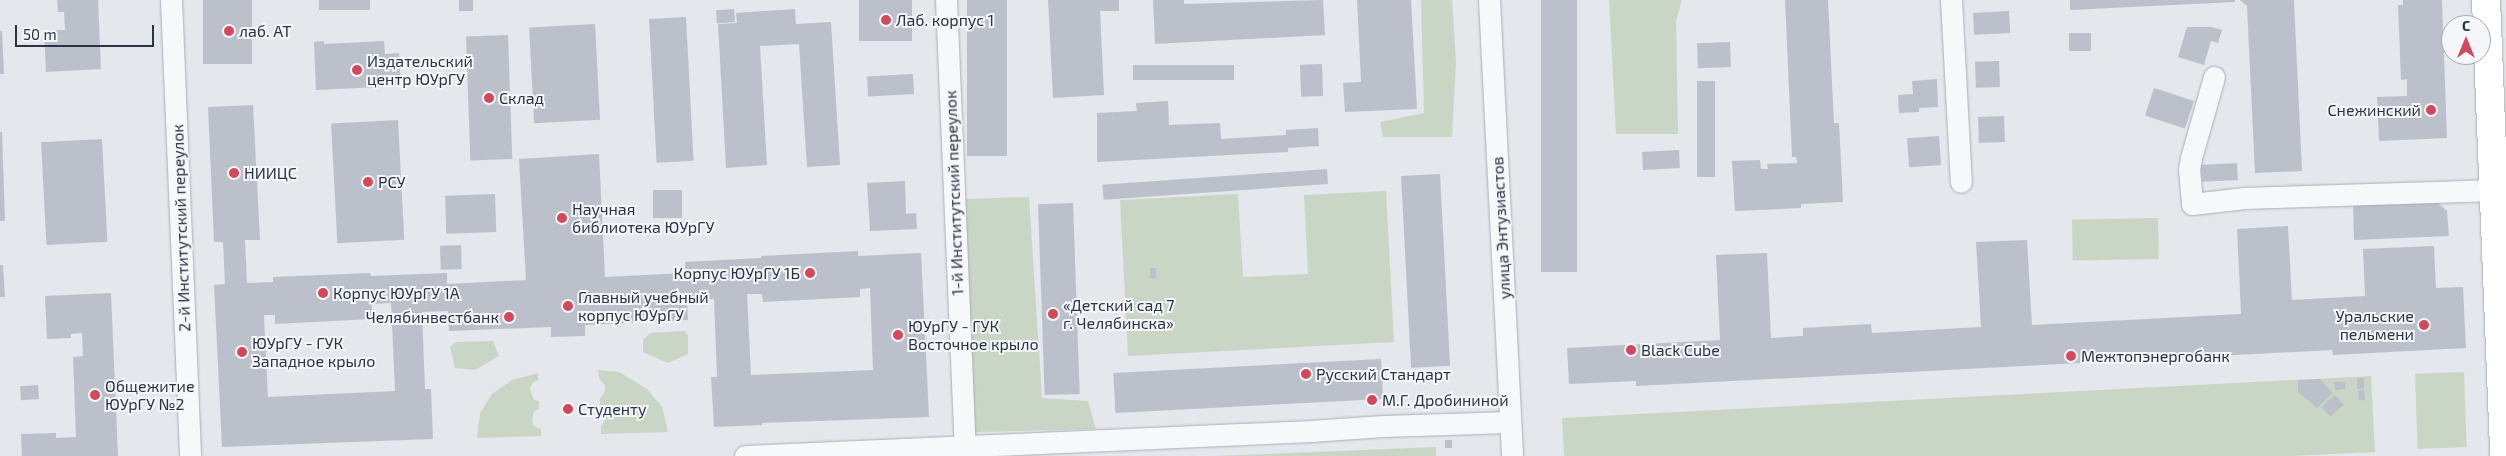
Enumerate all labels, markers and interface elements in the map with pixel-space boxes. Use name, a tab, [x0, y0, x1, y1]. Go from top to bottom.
place label: Лаб. корпус 1	[896, 10, 994, 30]
marker: Лаб. корпус 1	[880, 14, 892, 26]
scale bar	[18, 15, 156, 47]
north arrow	[2441, 15, 2491, 65]
text: С	[2462, 17, 2470, 34]
place label: лаб. АТ	[239, 21, 292, 41]
text: 50 m	[23, 25, 57, 43]
marker: лаб. АТ	[223, 25, 235, 37]
place label: Издательский центр ЮУрГУ	[367, 51, 473, 89]
marker: Издательский центр ЮУрГУ	[351, 64, 363, 76]
place label: Склад	[499, 88, 544, 108]
street label: 1-й Институтский переулок	[941, 90, 967, 296]
marker: Склад	[483, 92, 495, 104]
place label: Снежинский	[2327, 100, 2421, 120]
marker: Снежинский	[2425, 104, 2437, 116]
street label: 2-й Институтский переулок	[168, 124, 194, 332]
street label: улица Энтузиастов	[1488, 156, 1514, 300]
place label: НИИЦС	[244, 163, 297, 183]
marker: НИИЦС	[228, 167, 240, 179]
place label: РСУ	[378, 172, 406, 192]
marker: РСУ	[362, 176, 374, 188]
place label: Научная библиотека ЮУрГУ	[572, 199, 714, 237]
marker: Научная библиотека ЮУрГУ	[556, 212, 568, 224]
place label: Корпус ЮУрГУ 1Б	[674, 263, 800, 283]
marker: Корпус ЮУрГУ 1Б	[804, 267, 816, 279]
place label: Корпус ЮУрГУ 1А	[333, 283, 460, 303]
marker: Корпус ЮУрГУ 1А	[317, 287, 329, 299]
place label: Главный учебный корпус ЮУрГУ	[578, 287, 709, 325]
place label: «Детский сад 7 г. Челябинска»	[1063, 295, 1175, 333]
marker: Главный учебный корпус ЮУрГУ	[562, 300, 574, 312]
place label: Уральские пельмени	[2336, 306, 2414, 344]
place label: Челябинвестбанк	[366, 307, 499, 327]
marker: «Детский сад 7 г. Челябинска»	[1047, 308, 1059, 320]
marker: Челябинвестбанк	[503, 311, 515, 323]
place label: ЮУрГУ - ГУК Восточное крыло	[908, 316, 1039, 354]
marker: Уральские пельмени	[2418, 319, 2430, 331]
marker: ЮУрГУ - ГУК Восточное крыло	[892, 329, 904, 341]
place label: ЮУрГУ - ГУК Западное крыло	[252, 333, 375, 371]
place label: Black Cube	[1641, 340, 1720, 360]
marker: Black Cube	[1625, 344, 1637, 356]
marker: ЮУрГУ - ГУК Западное крыло	[236, 346, 248, 358]
place label: Межтопэнергобанк	[2081, 346, 2230, 366]
marker: Межтопэнергобанк	[2065, 350, 2077, 362]
place label: Русский Стандарт	[1316, 364, 1451, 384]
marker: Русский Стандарт	[1300, 368, 1312, 380]
place label: Общежитие ЮУрГУ №2	[105, 376, 195, 414]
marker: Общежитие ЮУрГУ №2	[89, 389, 101, 401]
place label: М.Г. Дробининой	[1382, 390, 1509, 410]
marker: М.Г. Дробининой	[1366, 394, 1378, 406]
place label: Студенту	[578, 399, 646, 419]
marker: Студенту	[562, 403, 574, 415]

